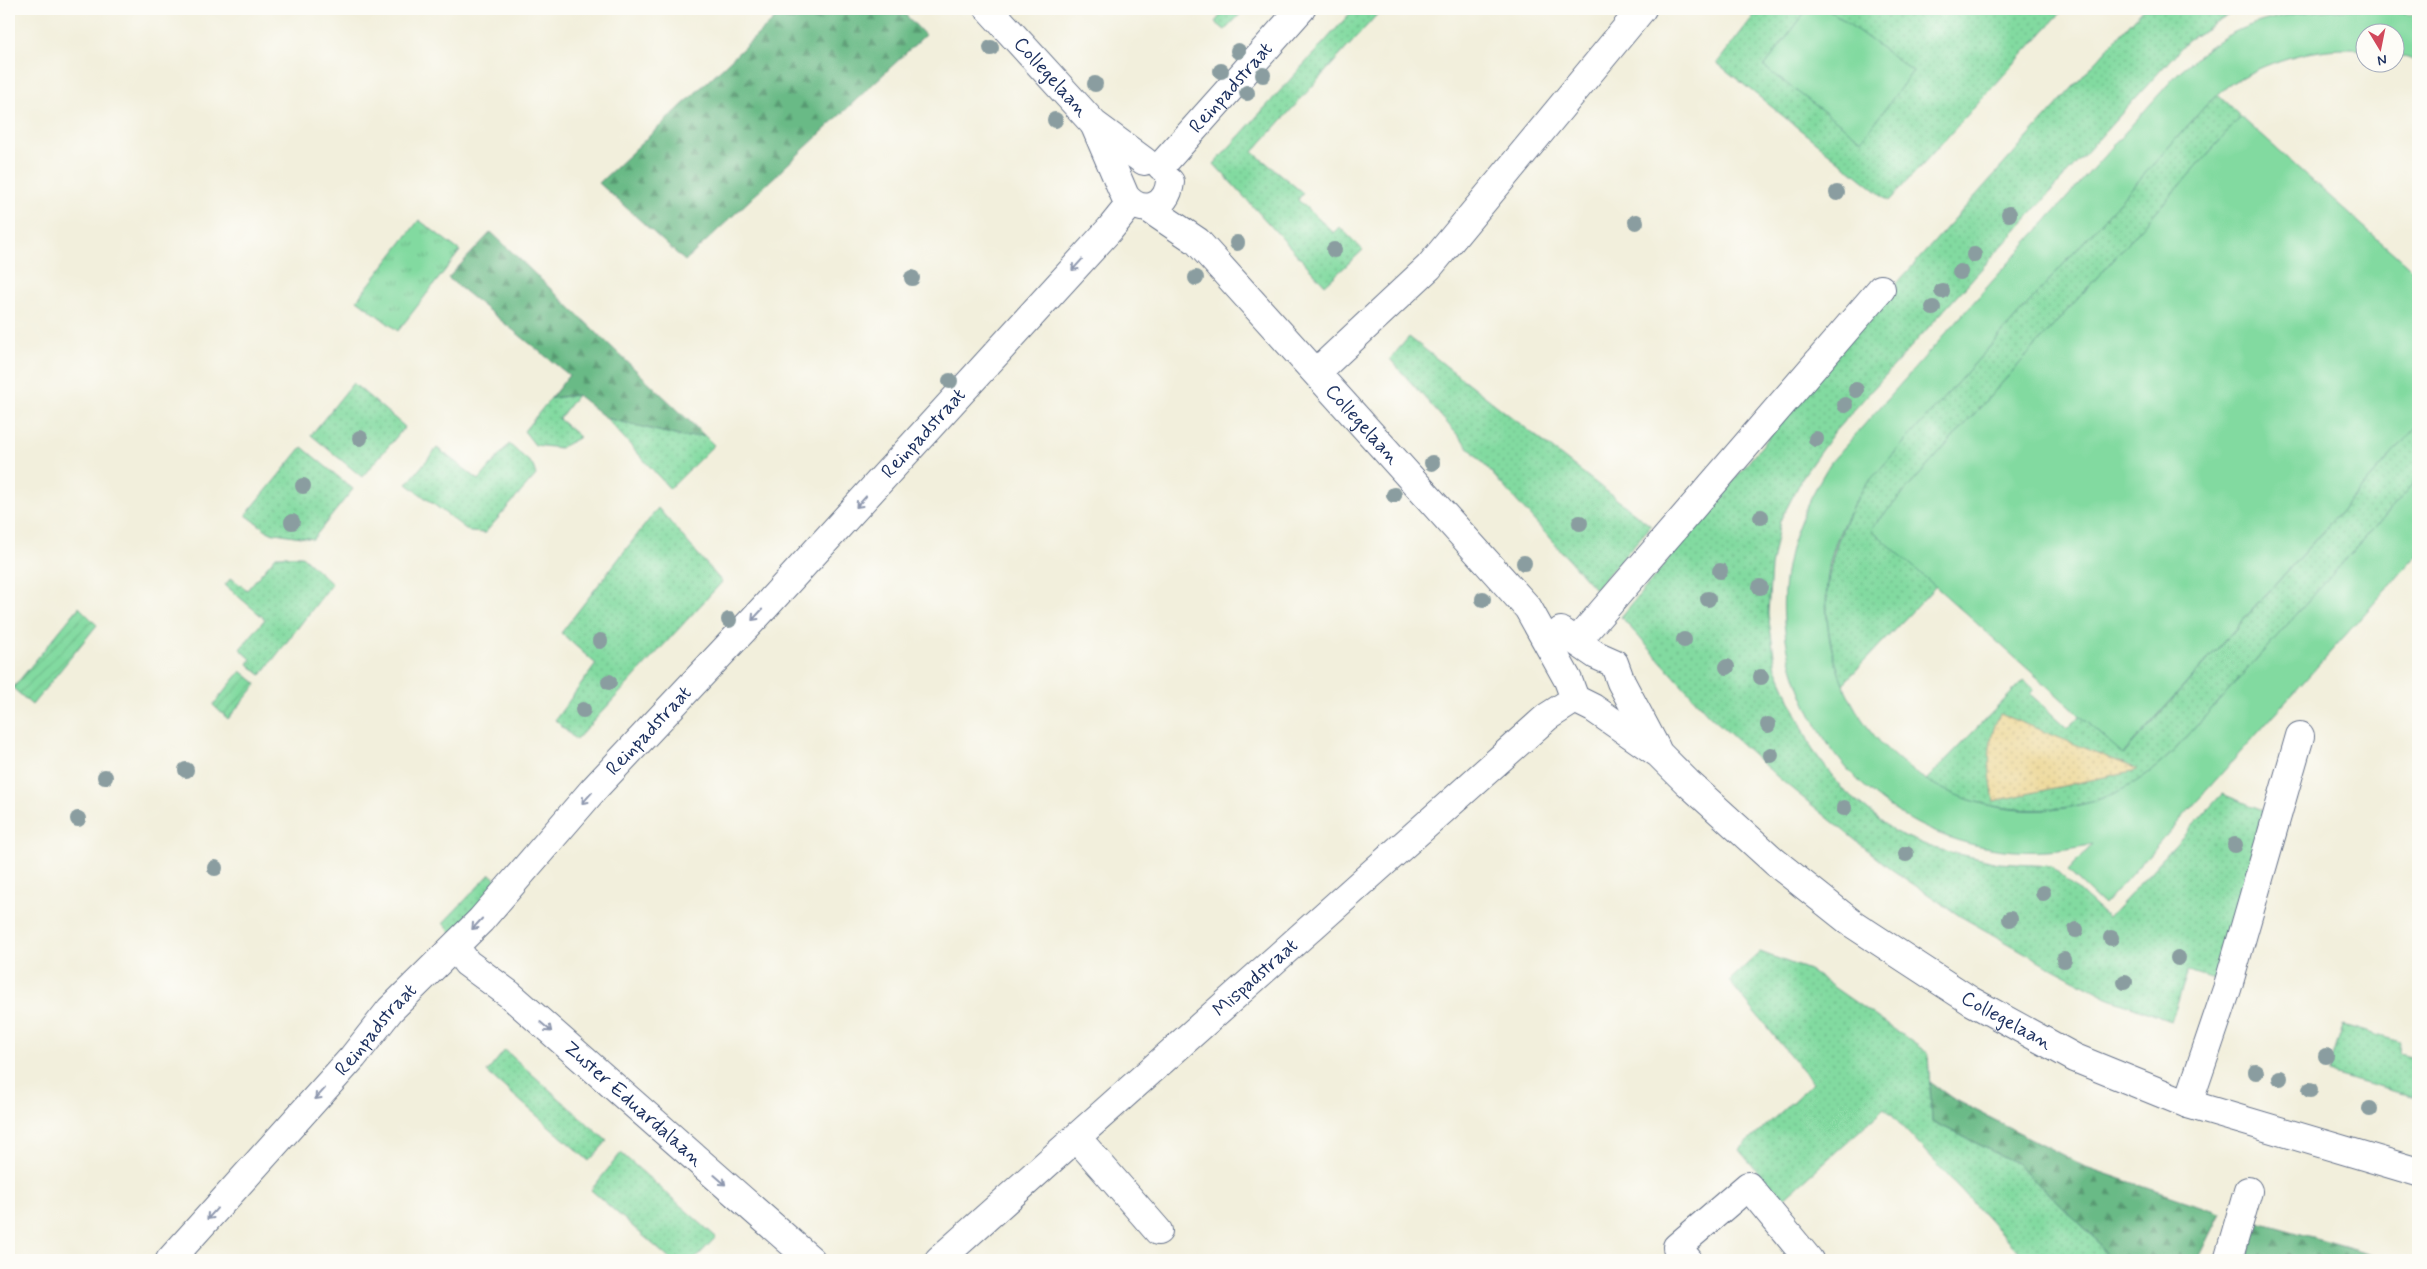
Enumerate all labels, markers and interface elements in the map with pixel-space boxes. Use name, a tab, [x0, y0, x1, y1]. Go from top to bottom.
north arrow	[2354, 22, 2404, 72]
street label: Collegelaan	[1007, 31, 1095, 123]
street label: Reinpadstraat	[1183, 36, 1279, 139]
text: N	[2376, 50, 2388, 69]
one-way arrow	[1071, 259, 1083, 272]
street label: Collegelaan	[1319, 378, 1406, 471]
street label: Reinpadstraat	[875, 382, 972, 485]
one-way arrow	[855, 495, 867, 508]
one-way arrow	[751, 609, 763, 622]
street label: Reinpadstraat	[600, 680, 698, 782]
one-way arrow	[581, 791, 592, 804]
one-way arrow	[471, 917, 483, 930]
street label: Mispadstraat	[1207, 932, 1304, 1023]
street label: Reinpadstraat	[329, 977, 423, 1082]
street label: Collegelaan	[1956, 984, 2057, 1056]
one-way arrow	[539, 1021, 552, 1032]
street label: Zuster Eduardalaan	[558, 1035, 709, 1173]
one-way arrow	[315, 1087, 326, 1100]
one-way arrow	[714, 1174, 727, 1186]
one-way arrow	[206, 1208, 218, 1221]

